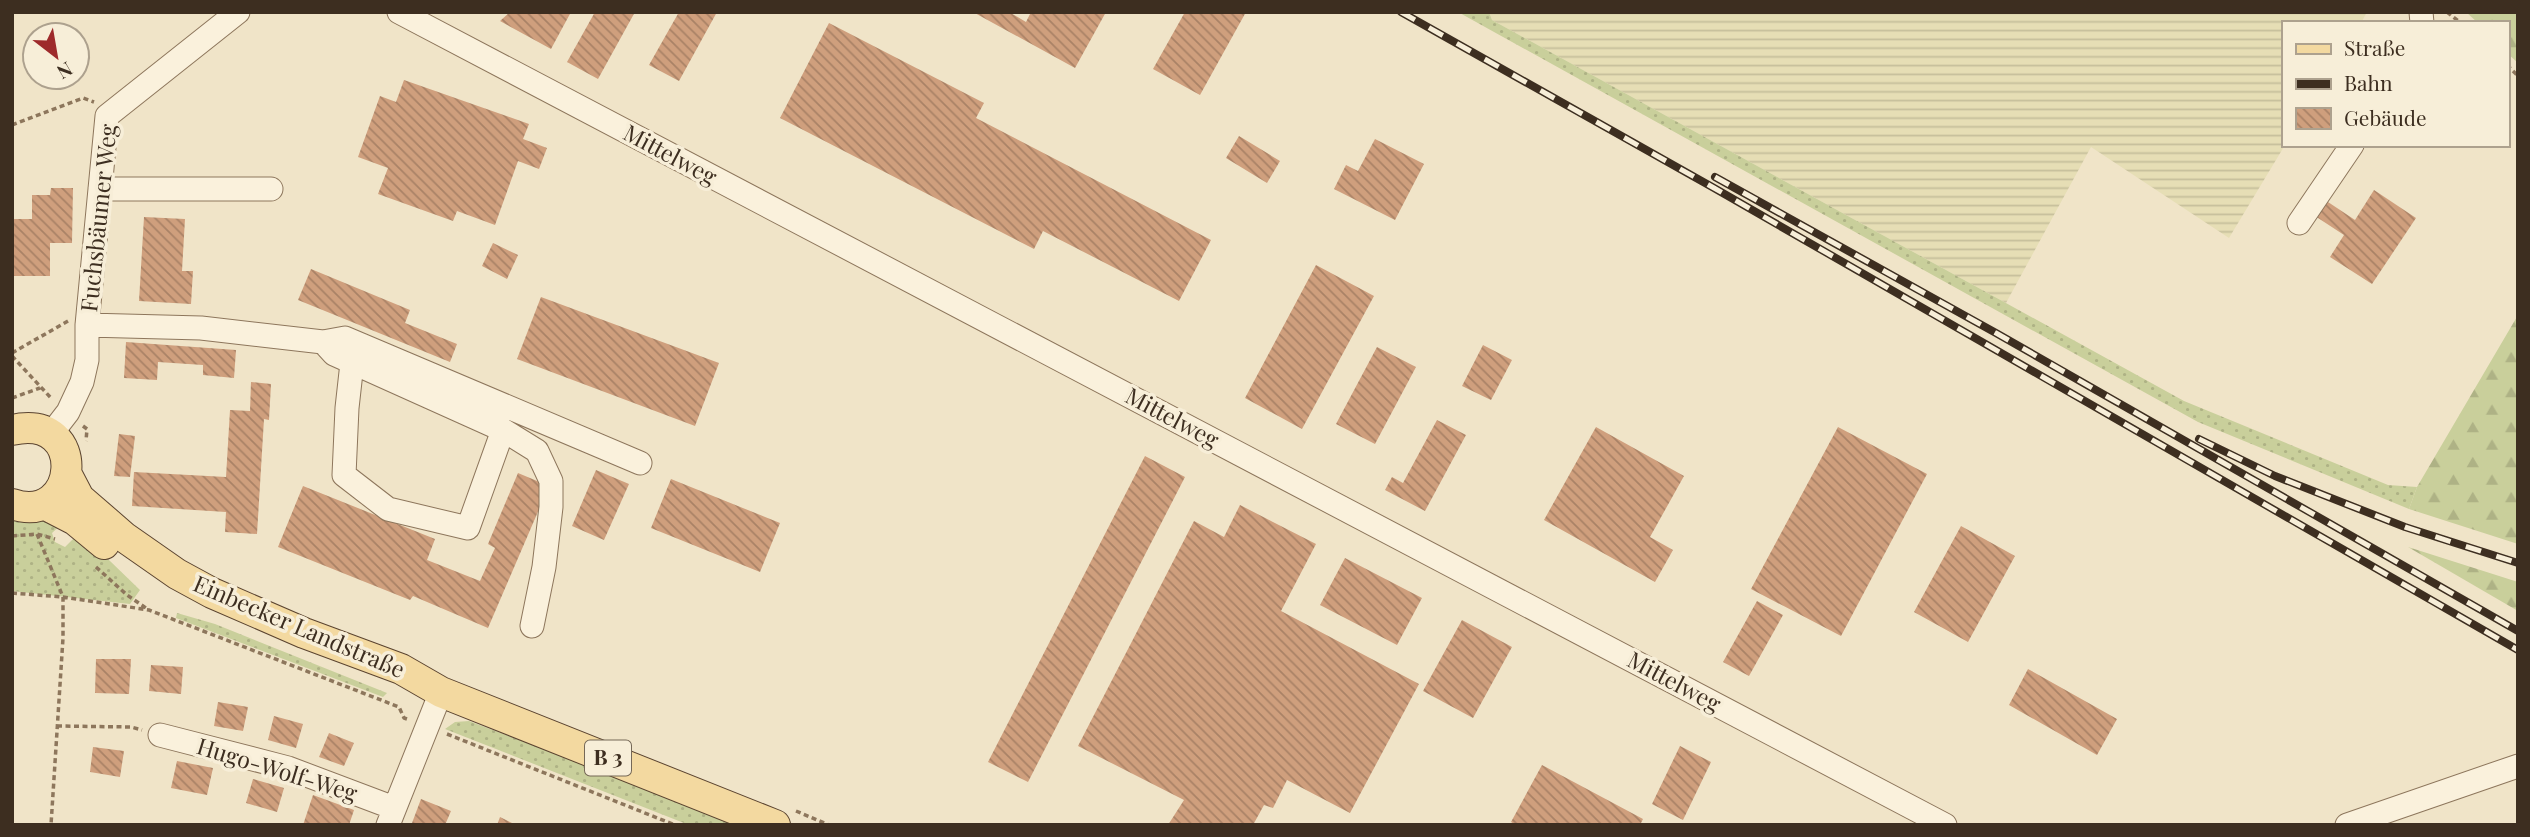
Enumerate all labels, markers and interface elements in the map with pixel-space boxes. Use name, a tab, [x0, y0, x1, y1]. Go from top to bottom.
north arrow	[21, 21, 91, 91]
legend	[2282, 21, 2509, 147]
text: Straße	[2344, 33, 2405, 61]
text: N	[52, 57, 78, 86]
text: Bahn	[2344, 68, 2393, 96]
text: Gebäude	[2344, 103, 2427, 131]
street label: Mittelweg	[619, 116, 723, 191]
street label: Fuchsbäumer Weg	[72, 122, 123, 313]
street label: Mittelweg	[1121, 379, 1225, 454]
street label: Einbecker Landstraße	[189, 567, 410, 684]
street label: Mittelweg	[1623, 643, 1727, 718]
street label: Hugo-Wolf-Weg	[193, 729, 361, 808]
road number: B 3	[585, 740, 631, 776]

